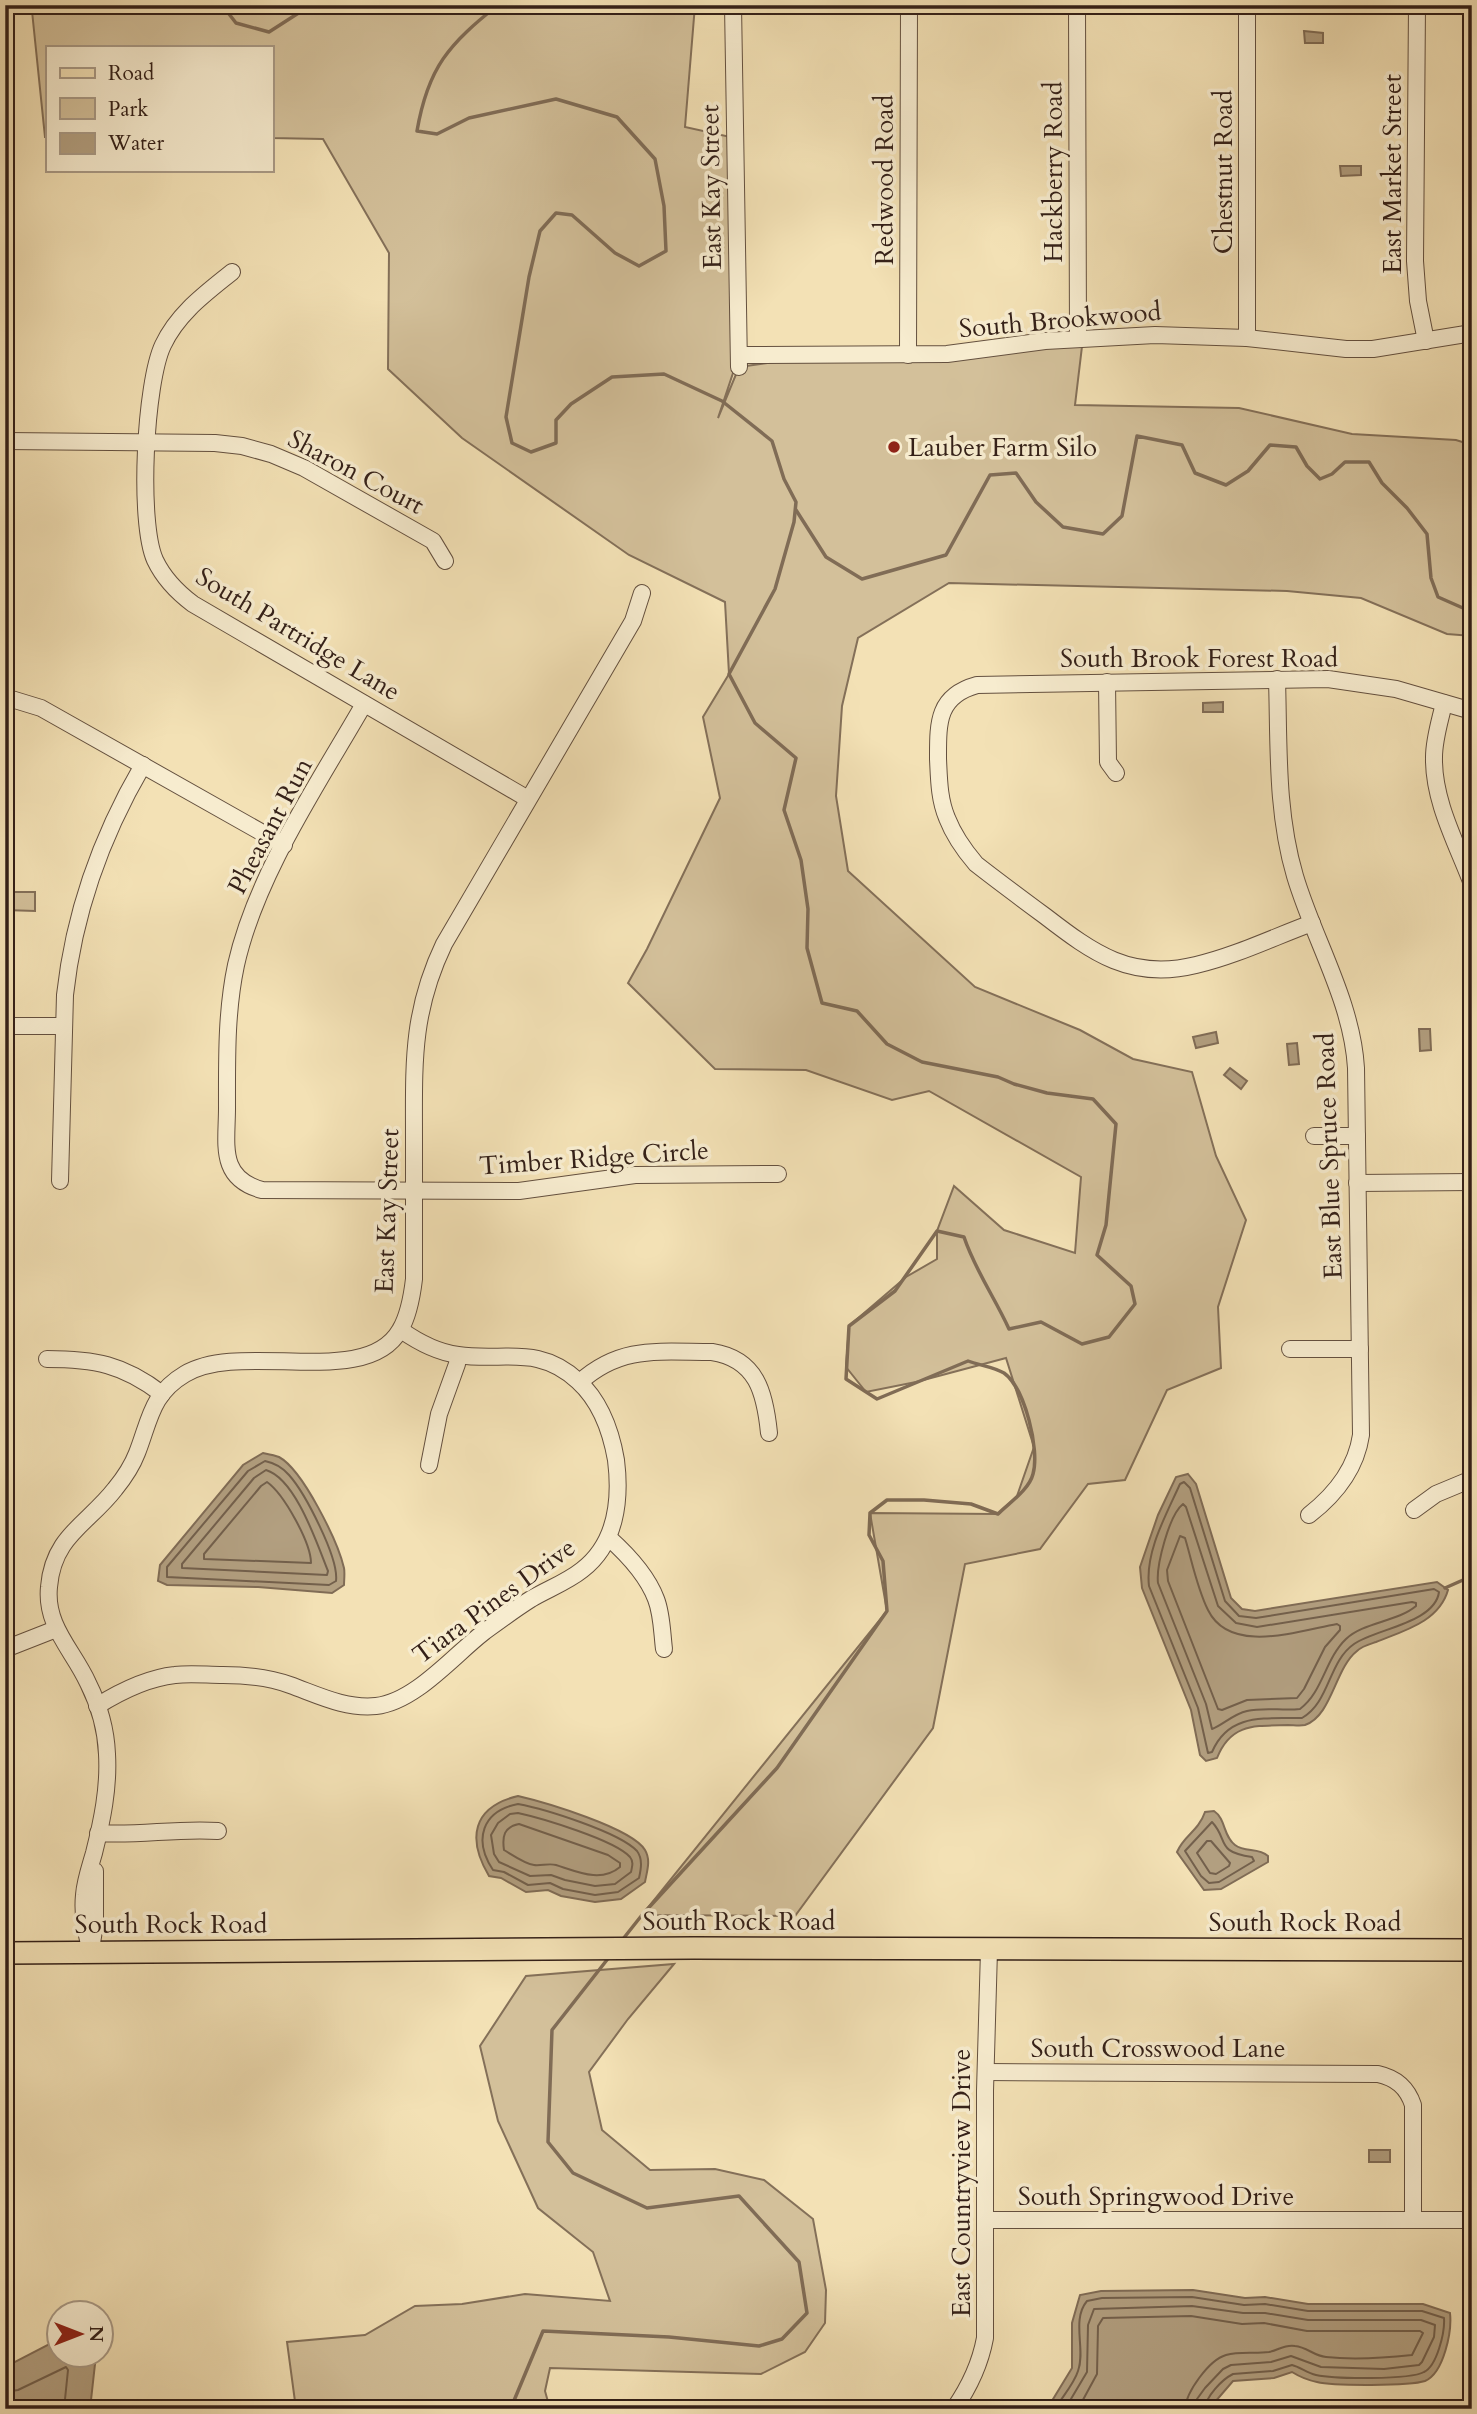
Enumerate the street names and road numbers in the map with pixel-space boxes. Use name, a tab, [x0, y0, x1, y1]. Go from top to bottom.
street label: East Market Street	[1375, 74, 1410, 274]
street label: Hackberry Road	[1036, 81, 1071, 263]
street label: Chestnut Road	[1206, 90, 1241, 254]
street label: Redwood Road	[867, 95, 902, 265]
street label: East Kay Street	[692, 104, 730, 270]
street label: South Brookwood	[957, 294, 1163, 346]
street label: Sharon Court	[282, 421, 430, 523]
street label: South Partridge Lane	[189, 559, 407, 709]
street label: South Brook Forest Road	[1060, 641, 1338, 676]
street label: Pheasant Run	[219, 752, 321, 900]
street label: East Blue Spruce Road	[1307, 1032, 1351, 1280]
street label: East Kay Street	[367, 1128, 407, 1294]
street label: Timber Ridge Circle	[478, 1133, 710, 1183]
street label: Tiara Pines Drive	[406, 1530, 582, 1672]
street label: South Rock Road	[643, 1904, 836, 1939]
street label: South Rock Road	[1209, 1905, 1402, 1940]
street label: South Rock Road	[75, 1907, 268, 1942]
street label: South Crosswood Lane	[1031, 2031, 1285, 2066]
street label: East Countryview Drive	[944, 2049, 979, 2317]
street label: South Springwood Drive	[1018, 2179, 1294, 2214]

